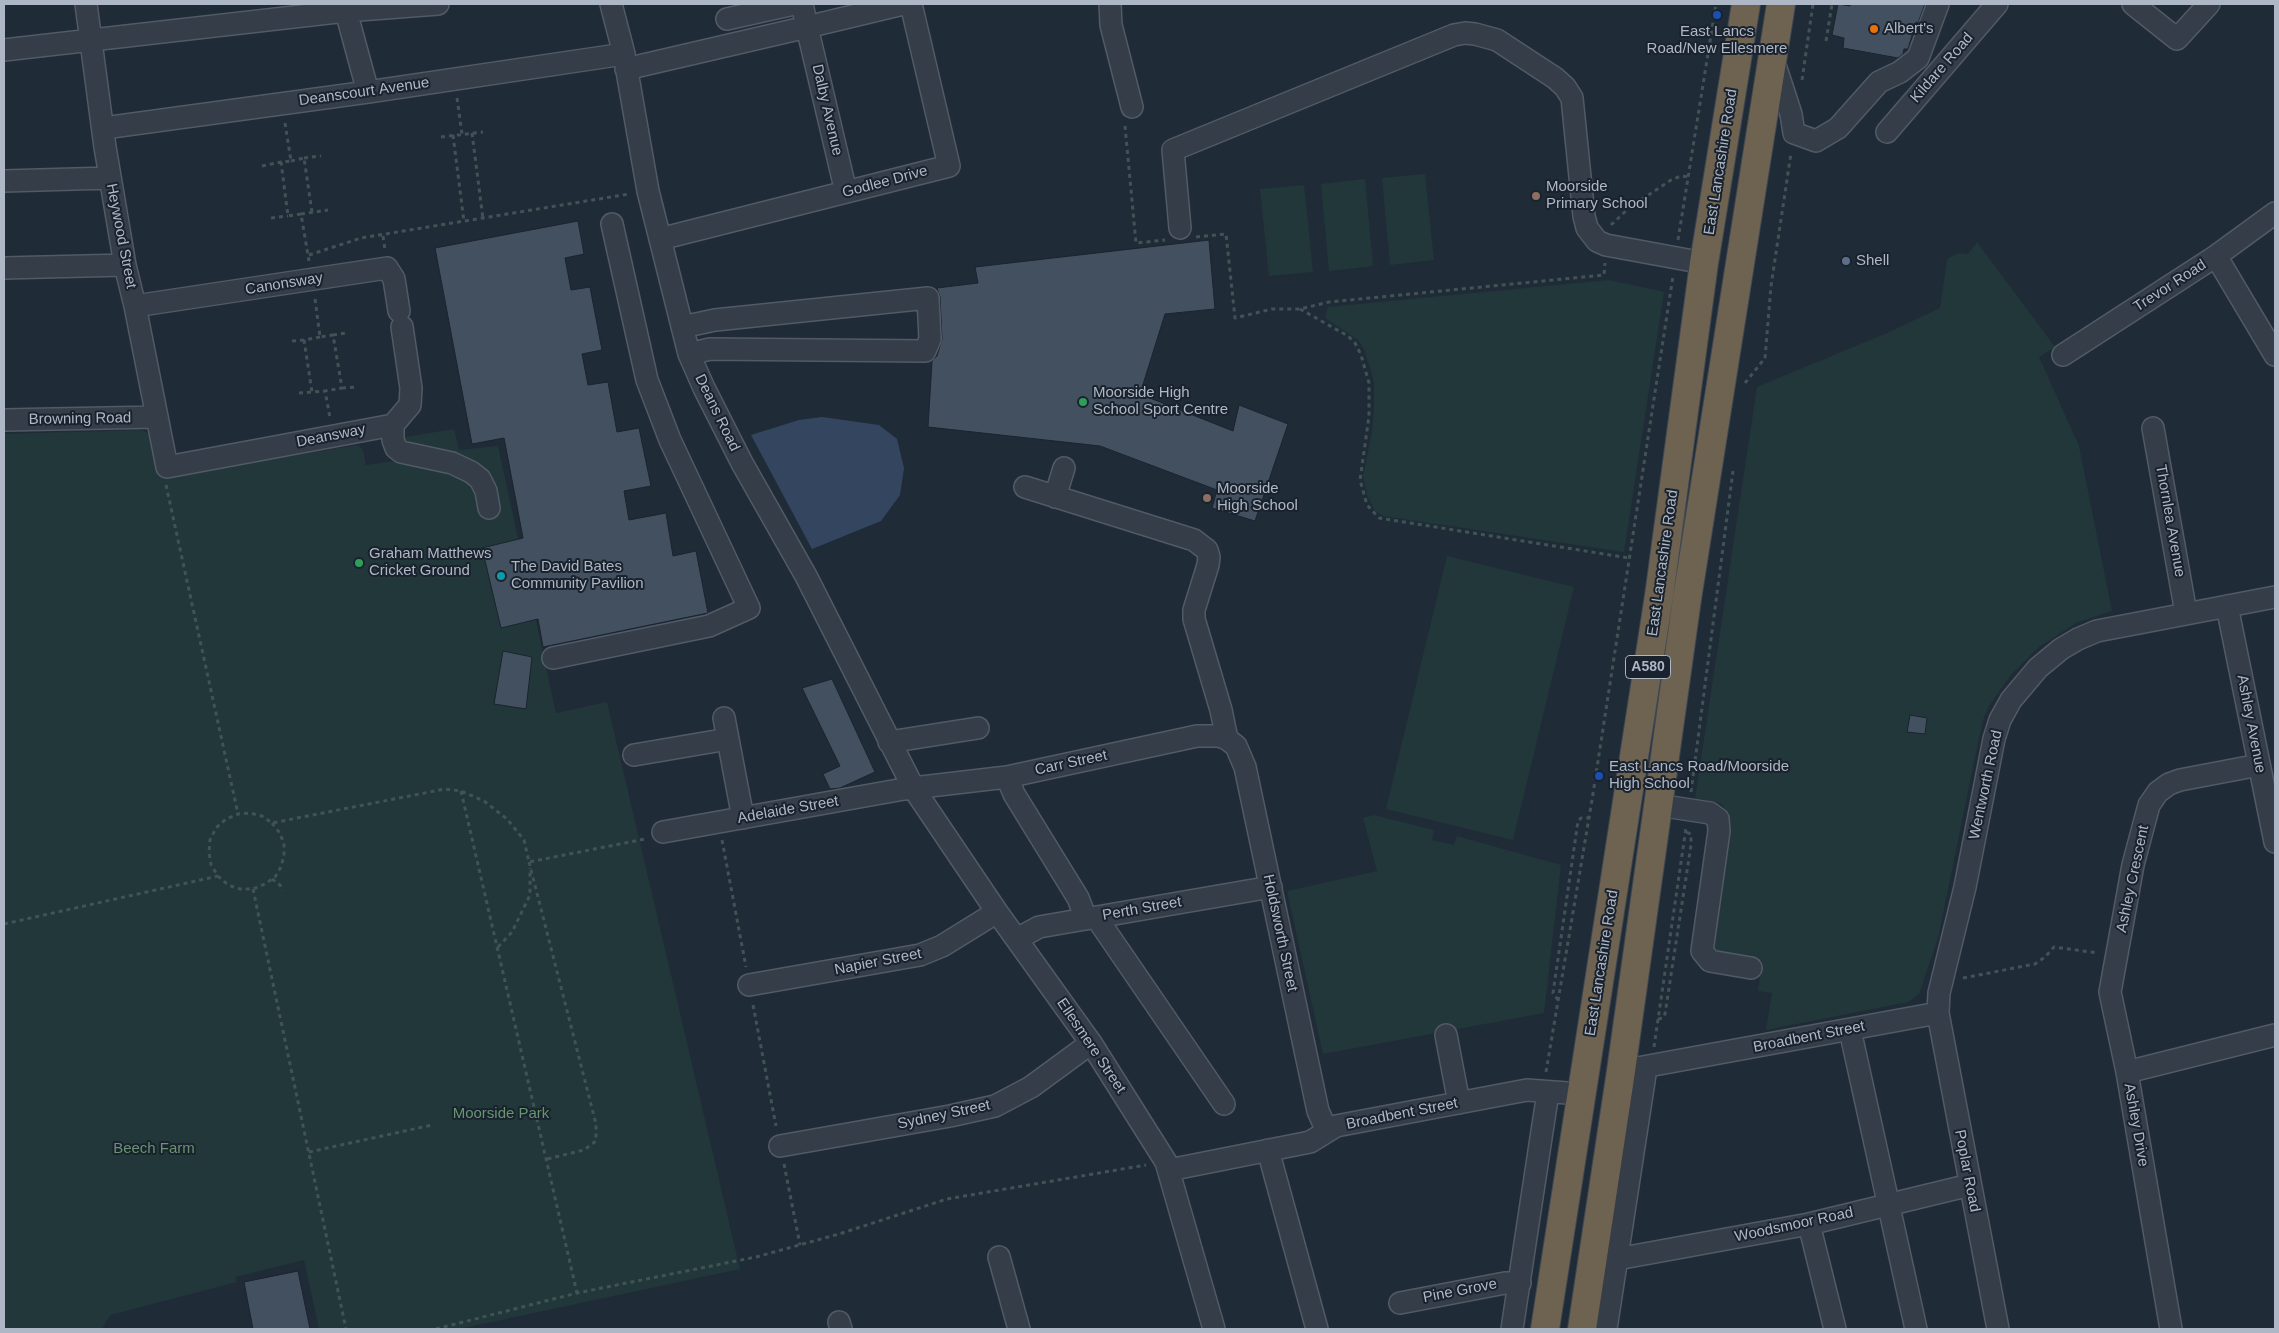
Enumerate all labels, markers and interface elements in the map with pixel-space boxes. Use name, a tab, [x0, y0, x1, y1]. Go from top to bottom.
marker: East Lancs Road/New Ellesmere	[1711, 9, 1723, 21]
place label: Albert's	[1884, 20, 1934, 38]
place label: East Lancs Road/New Ellesmere	[1647, 23, 1787, 58]
marker: Albert's	[1868, 23, 1880, 35]
street label: Kildare Road	[1907, 29, 1977, 107]
street label: Dalby Avenue	[808, 63, 846, 157]
street label: Deanscourt Avenue	[298, 74, 430, 110]
street label: East Lancashire Road	[1701, 88, 1741, 236]
street label: Godlee Drive	[840, 162, 930, 202]
place label: Moorside Primary School	[1546, 178, 1648, 213]
street label: Heywood Street	[102, 182, 140, 290]
marker: Moorside Primary School	[1530, 190, 1542, 202]
place label: Shell	[1856, 252, 1889, 270]
marker: Shell	[1840, 255, 1852, 267]
street label: Trevor Road	[2130, 256, 2210, 316]
street label: Canonsway	[244, 269, 324, 299]
street label: Deans Road	[691, 372, 743, 454]
place label: Moorside High School Sport Centre	[1093, 384, 1228, 419]
marker: Moorside High School Sport Centre	[1077, 396, 1089, 408]
street label: Browning Road	[29, 409, 131, 429]
street label: Deansway	[295, 420, 367, 452]
street label: Thornlea Avenue	[2151, 463, 2189, 579]
place label: Moorside High School	[1217, 480, 1298, 515]
street label: East Lancashire Road	[1644, 489, 1682, 637]
marker: Moorside High School	[1201, 492, 1213, 504]
place label: Graham Matthews Cricket Ground	[369, 545, 492, 580]
marker: Graham Matthews Cricket Ground	[353, 557, 365, 569]
place label: The David Bates Community Pavilion	[511, 558, 644, 593]
marker: The David Bates Community Pavilion	[495, 570, 507, 582]
road number: A580	[1626, 656, 1670, 679]
street label: Ashley Avenue	[2233, 673, 2269, 775]
street label: Wentworth Road	[1966, 729, 2006, 841]
street label: Carr Street	[1033, 747, 1109, 779]
place label: East Lancs Road/Moorside High School	[1609, 758, 1789, 793]
marker: East Lancs Road/Moorside High School	[1593, 770, 1605, 782]
street label: Adelaide Street	[736, 792, 840, 828]
street label: Ashley Crescent	[2113, 824, 2153, 934]
street label: Holdsworth Street	[1259, 873, 1301, 993]
street label: East Lancashire Road	[1582, 889, 1622, 1037]
street label: Perth Street	[1101, 893, 1183, 925]
street label: Napier Street	[833, 945, 923, 979]
street label: Ellesmere Street	[1053, 995, 1129, 1097]
street label: Broadbent Street	[1752, 1017, 1866, 1057]
street label: Ashley Drive	[2120, 1082, 2152, 1168]
street label: Broadbent Street	[1345, 1094, 1459, 1134]
street label: Sydney Street	[896, 1096, 992, 1134]
park label: Moorside Park	[453, 1105, 549, 1123]
street label: Poplar Road	[1950, 1128, 1984, 1214]
park label: Beech Farm	[113, 1140, 195, 1158]
street label: Woodsmoor Road	[1733, 1204, 1855, 1246]
street label: Pine Grove	[1421, 1275, 1499, 1307]

